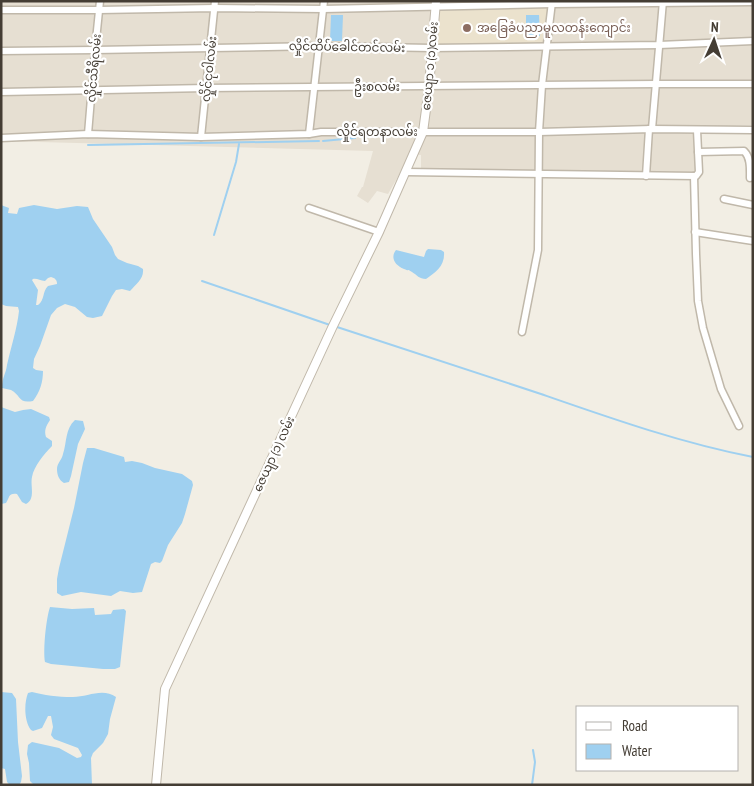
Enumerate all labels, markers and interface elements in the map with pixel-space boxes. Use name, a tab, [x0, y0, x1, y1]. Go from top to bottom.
north arrow	[689, 15, 739, 65]
text: N	[710, 18, 719, 36]
place label: အခြေခံပညာမူလတန်းကျောင်း	[477, 19, 631, 38]
street label: ဇေယျာ ၁ (၁)လမ်း	[417, 21, 444, 111]
marker: အခြေခံပညာမူလတန်းကျောင်း	[461, 22, 473, 34]
street label: လှိုင်သီရိလမ်း	[82, 33, 107, 103]
street label: လှိုင်ငုဝါလမ်း	[197, 35, 222, 103]
street label: လှိုင်ထိပ်ခေါင်တင်လမ်း	[289, 37, 405, 58]
street label: ဦးစလမ်း	[354, 78, 400, 97]
street label: လှိုင်ရတနာလမ်း	[336, 123, 418, 142]
street label: ဇေယျာ (၁) လမ်း	[249, 413, 300, 495]
legend	[576, 706, 739, 771]
text: Road	[622, 716, 648, 735]
text: Water	[622, 741, 653, 760]

